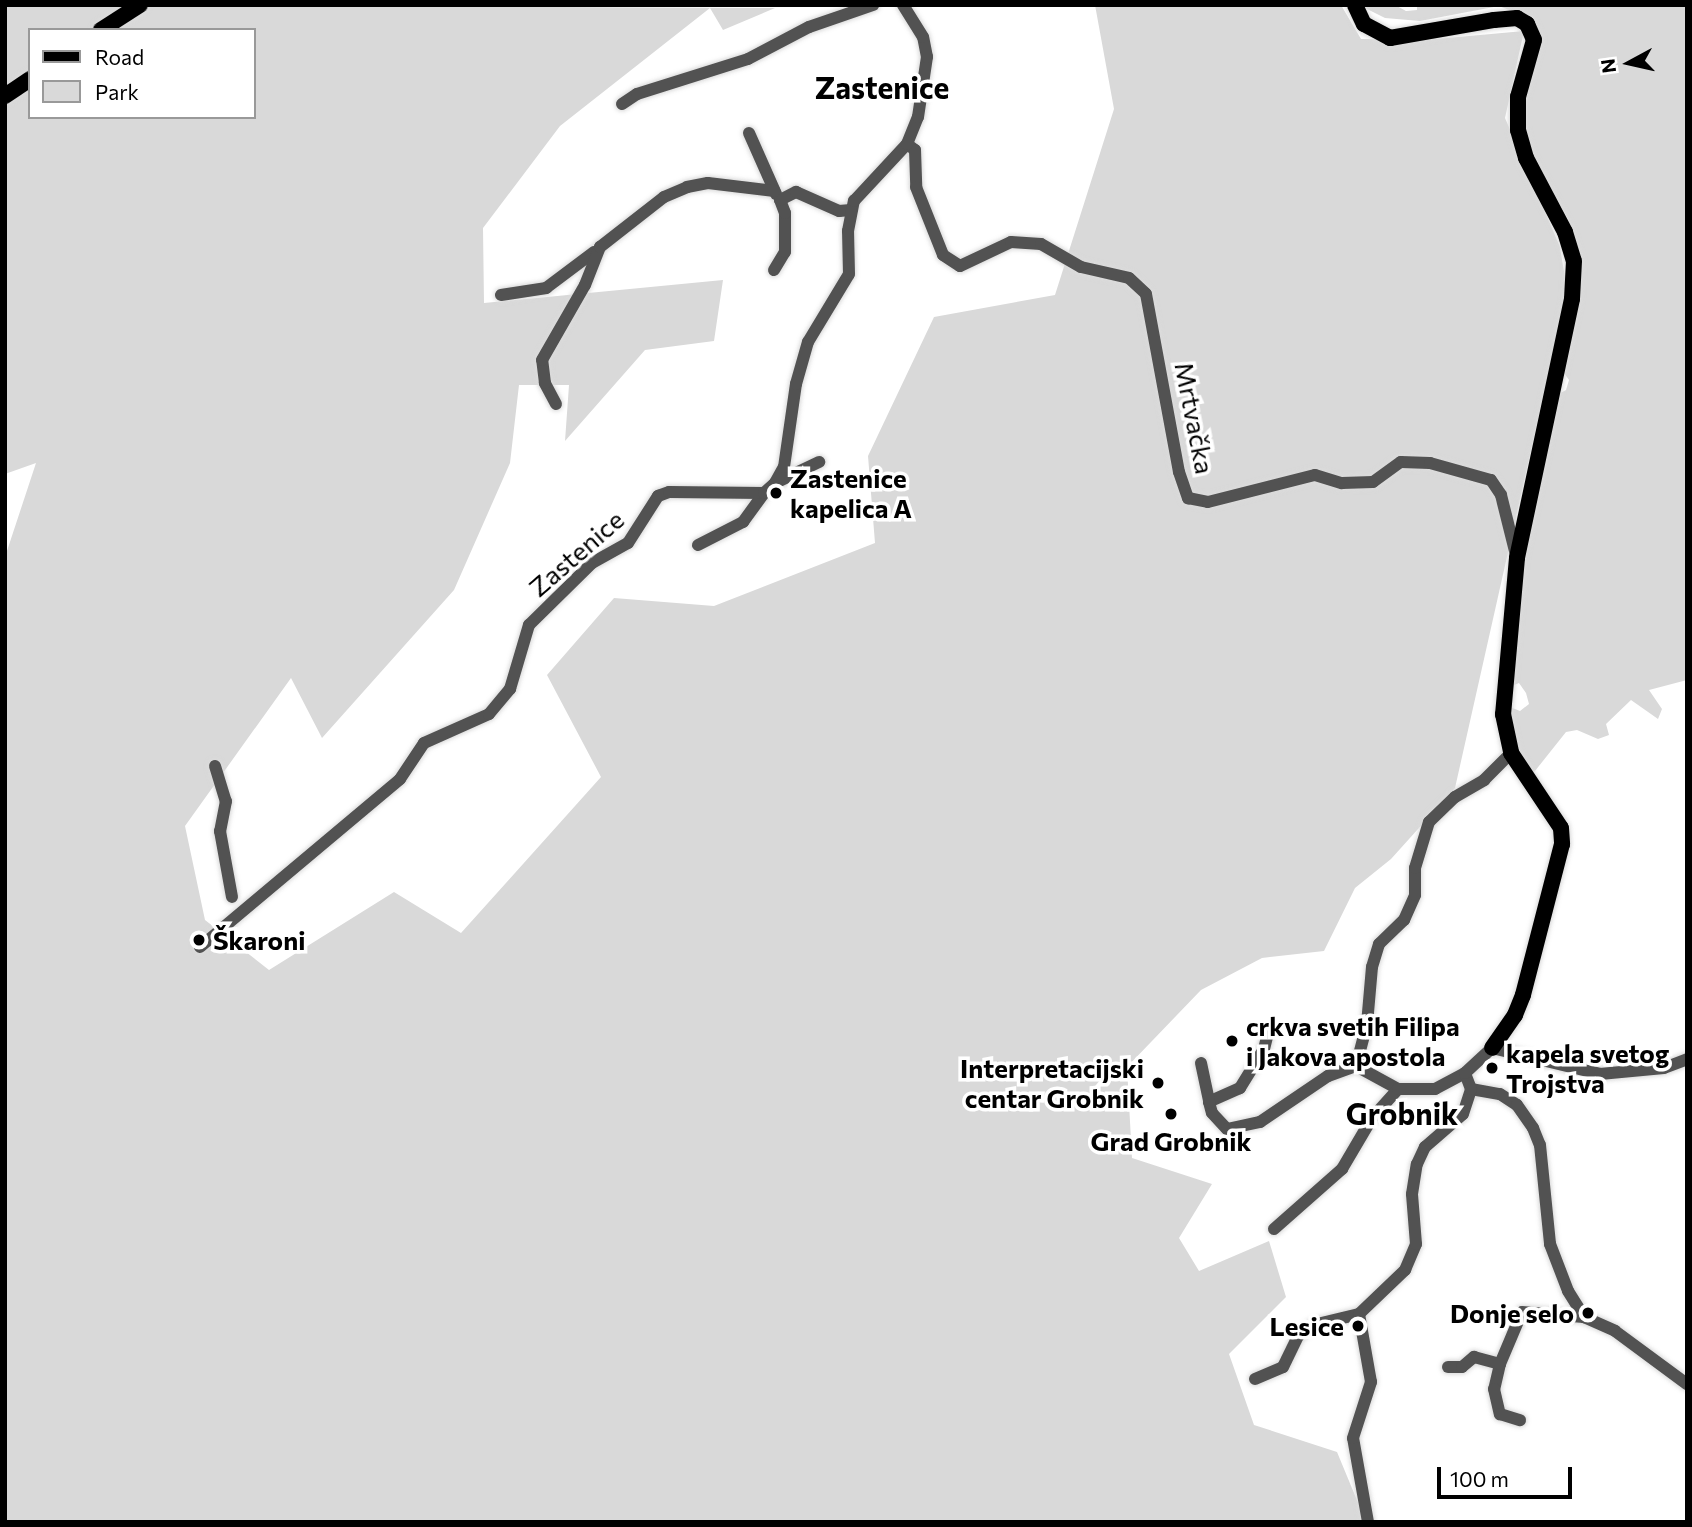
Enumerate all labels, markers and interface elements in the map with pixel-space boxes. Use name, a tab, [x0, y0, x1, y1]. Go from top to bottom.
legend	[28, 28, 256, 119]
north arrow	[1594, 28, 1664, 98]
text: Road	[95, 44, 144, 69]
text: N	[1595, 57, 1620, 75]
district label: Zastenice	[815, 69, 949, 105]
text: Park	[95, 79, 139, 104]
street label: Mrtvačka	[1169, 359, 1221, 477]
place label: Zastenice kapelica A	[790, 462, 912, 524]
marker: Zastenice kapelica A	[768, 485, 784, 501]
street label: Zastenice	[522, 503, 630, 603]
place label: Škaroni	[213, 924, 305, 956]
marker: Škaroni	[191, 932, 207, 948]
place label: crkva svetih Filipa i Jakova apostola	[1246, 1010, 1460, 1072]
marker: crkva svetih Filipa i Jakova apostola	[1224, 1033, 1240, 1049]
place label: kapela svetog Trojstva	[1506, 1037, 1669, 1098]
place label: Interpretacijski centar Grobnik	[960, 1052, 1144, 1114]
marker: kapela svetog Trojstva	[1484, 1060, 1500, 1076]
marker: Interpretacijski centar Grobnik	[1150, 1075, 1166, 1091]
district label: Grobnik	[1346, 1095, 1458, 1131]
marker: Grad Grobnik	[1163, 1106, 1179, 1122]
place label: Grad Grobnik	[1091, 1125, 1251, 1157]
place label: Donje selo	[1450, 1297, 1574, 1329]
marker: Donje selo	[1580, 1305, 1596, 1321]
place label: Lesice	[1270, 1310, 1344, 1342]
marker: Lesice	[1350, 1318, 1366, 1334]
scale bar	[1440, 1454, 1575, 1498]
text: 100 m	[1450, 1466, 1509, 1491]

